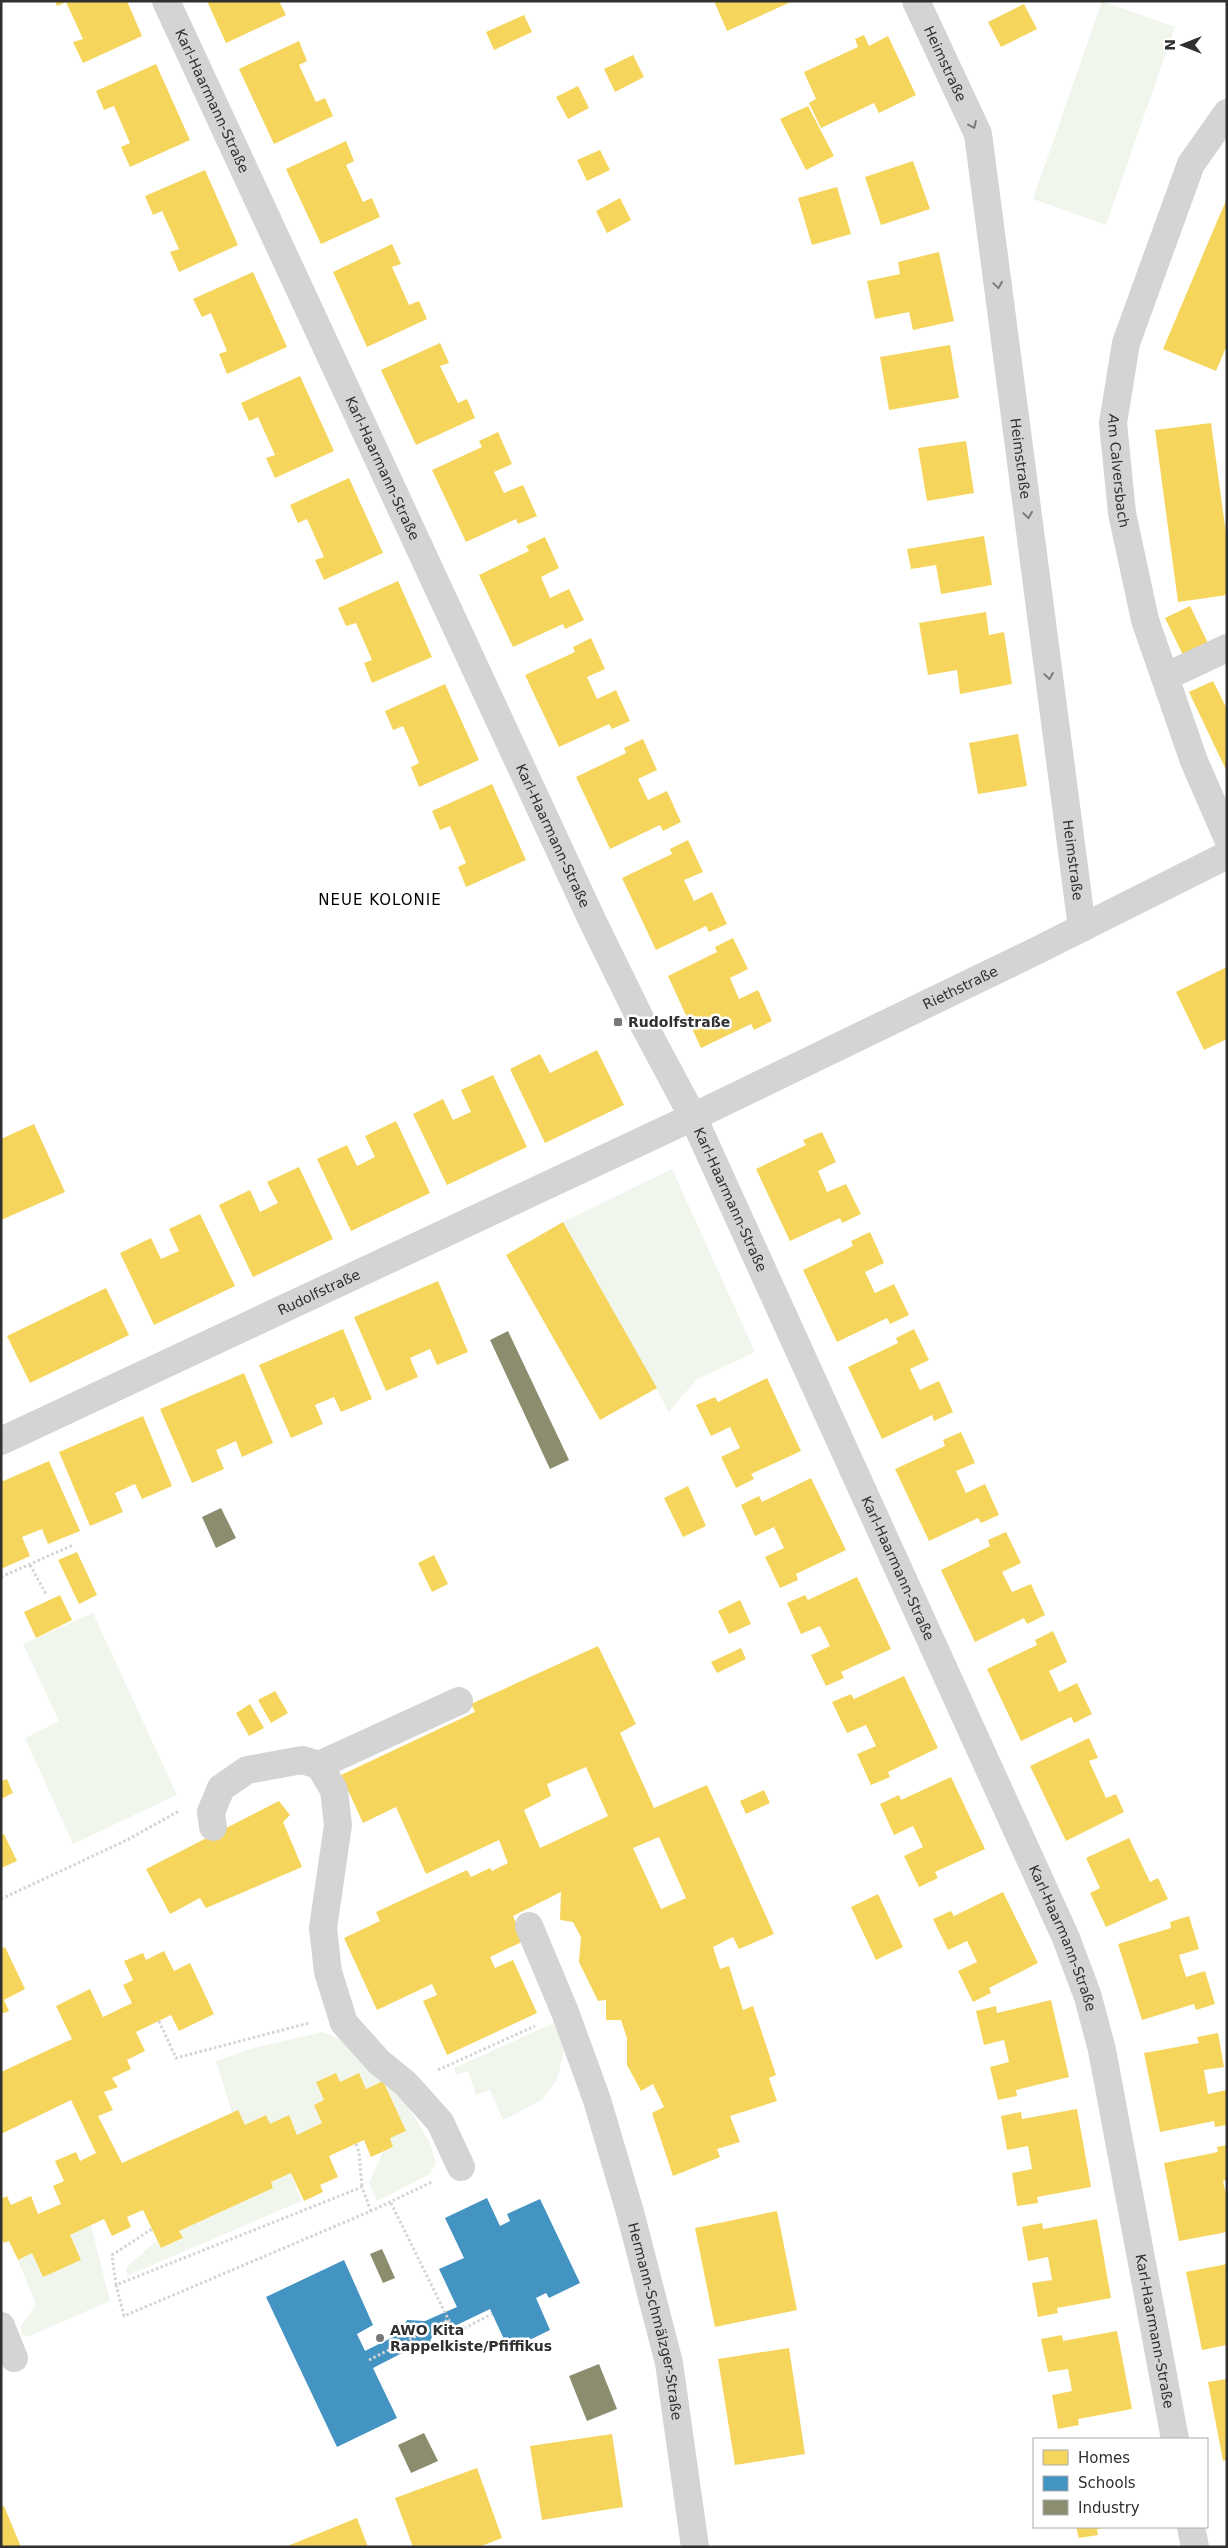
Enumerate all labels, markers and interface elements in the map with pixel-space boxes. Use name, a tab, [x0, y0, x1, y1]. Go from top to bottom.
north arrow	[1158, 20, 1208, 70]
street label: Heimstraße	[921, 23, 970, 104]
street label: Karl-Haarmann-Straße	[172, 26, 252, 175]
text: N	[1162, 39, 1178, 51]
one-way arrow	[967, 120, 978, 129]
one-way arrow	[992, 281, 1002, 289]
street label: Karl-Haarmann-Straße	[342, 394, 423, 543]
street label: Am Calversbach	[1105, 413, 1133, 529]
street label: Heimstraße	[1007, 417, 1034, 500]
one-way arrow	[1022, 512, 1033, 520]
one-way arrow	[1043, 673, 1054, 681]
street label: Karl-Haarmann-Straße	[513, 761, 593, 910]
street label: Heimstraße	[1060, 819, 1086, 901]
district label: NEUE KOLONIE	[318, 891, 442, 909]
street label: Riethstraße	[920, 963, 1000, 1013]
place label: Rudolfstraße	[628, 1014, 730, 1030]
marker: Rudolfstraße	[612, 1016, 624, 1028]
street label: Karl-Haarmann-Straße	[691, 1125, 770, 1274]
street label: Rudolfstraße	[275, 1266, 363, 1318]
street label: Karl-Haarmann-Straße	[858, 1494, 938, 1643]
street label: Karl-Haarmann-Straße	[1026, 1862, 1099, 2013]
street label: Hermann-Schmälzger-Straße	[625, 2221, 685, 2421]
street label: Karl-Haarmann-Straße	[1132, 2253, 1177, 2410]
place label: AWO Kita Rappelkiste/Pfiffikus	[390, 2322, 552, 2354]
marker: AWO Kita Rappelkiste/Pfiffikus	[374, 2332, 386, 2344]
legend	[1033, 2438, 1208, 2528]
text: Homes	[1078, 2449, 1130, 2467]
text: Schools	[1078, 2474, 1136, 2492]
text: Industry	[1078, 2499, 1140, 2517]

